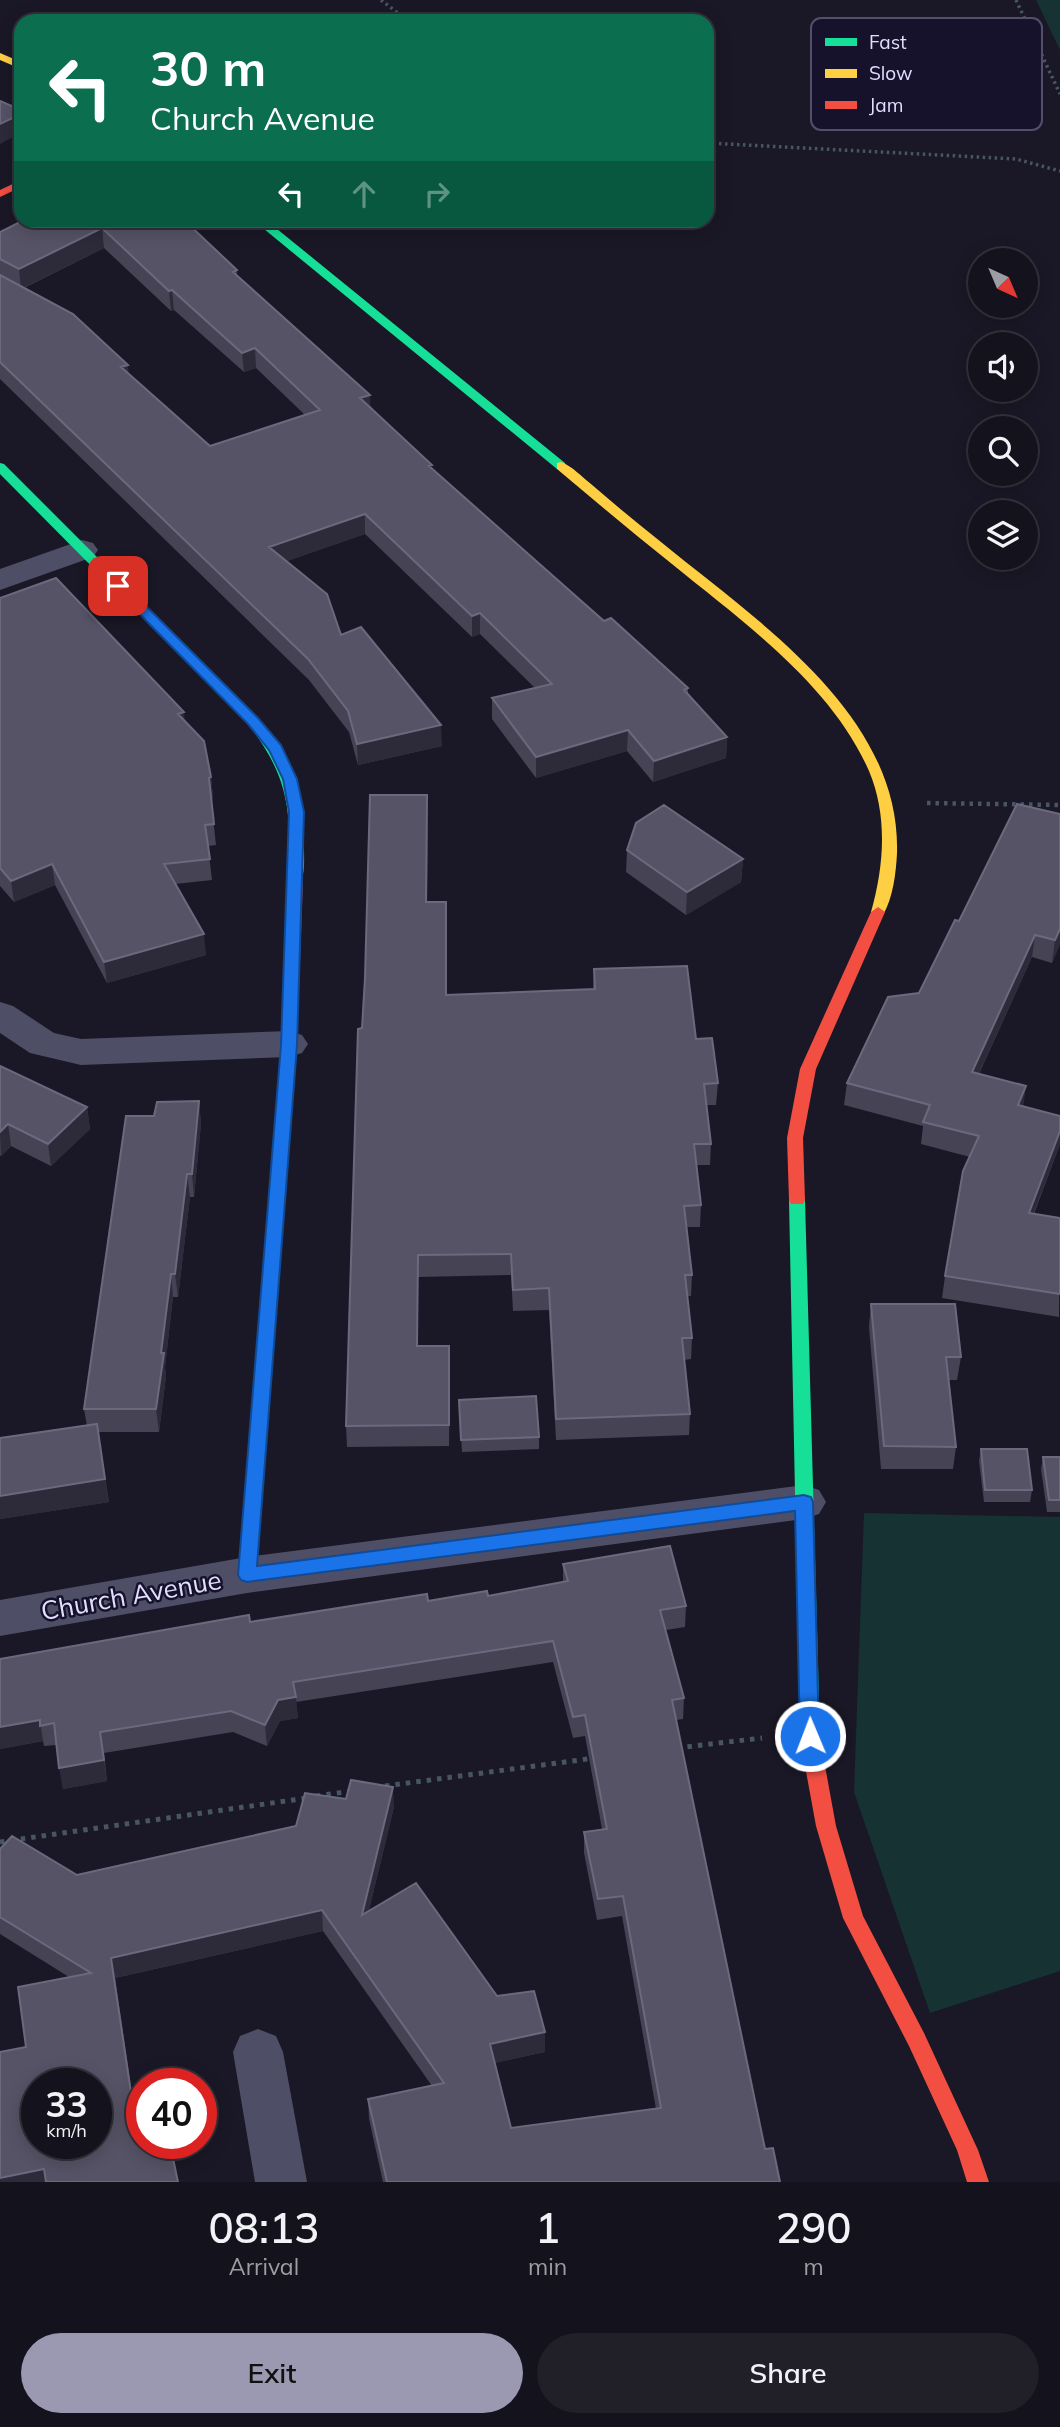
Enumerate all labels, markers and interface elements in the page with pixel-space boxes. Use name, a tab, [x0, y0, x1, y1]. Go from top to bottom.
legend	[811, 18, 1042, 130]
text: Fast	[869, 30, 907, 54]
text: 30 m	[150, 37, 266, 98]
icon: left	[35, 42, 126, 133]
text: Slow	[869, 61, 913, 85]
text: Jam	[869, 93, 903, 117]
text: Church Avenue	[150, 98, 375, 138]
icon: left	[272, 175, 310, 213]
icon: ahead	[345, 175, 383, 213]
icon: right	[418, 175, 456, 213]
north arrow	[968, 248, 1038, 318]
map controls	[968, 248, 1038, 570]
button: sound	[968, 332, 1038, 402]
button: search	[968, 416, 1038, 486]
button: layers	[968, 500, 1038, 570]
pin	[88, 556, 148, 616]
icon: arrive	[99, 567, 137, 605]
street label: Church Avenue	[38, 1563, 224, 1627]
position arrow	[773, 1699, 847, 1773]
speed limit sign: 40	[126, 2068, 217, 2159]
text: 33	[45, 2082, 88, 2126]
text: km/h	[46, 2119, 87, 2142]
text: 08:13	[209, 2201, 319, 2254]
text: 1	[535, 2201, 560, 2254]
text: 290	[776, 2201, 851, 2254]
text: Arrival	[229, 2252, 299, 2281]
text: min	[528, 2252, 567, 2281]
text: m	[803, 2252, 824, 2281]
button: Exit	[21, 2333, 523, 2413]
button: Share	[537, 2333, 1039, 2413]

